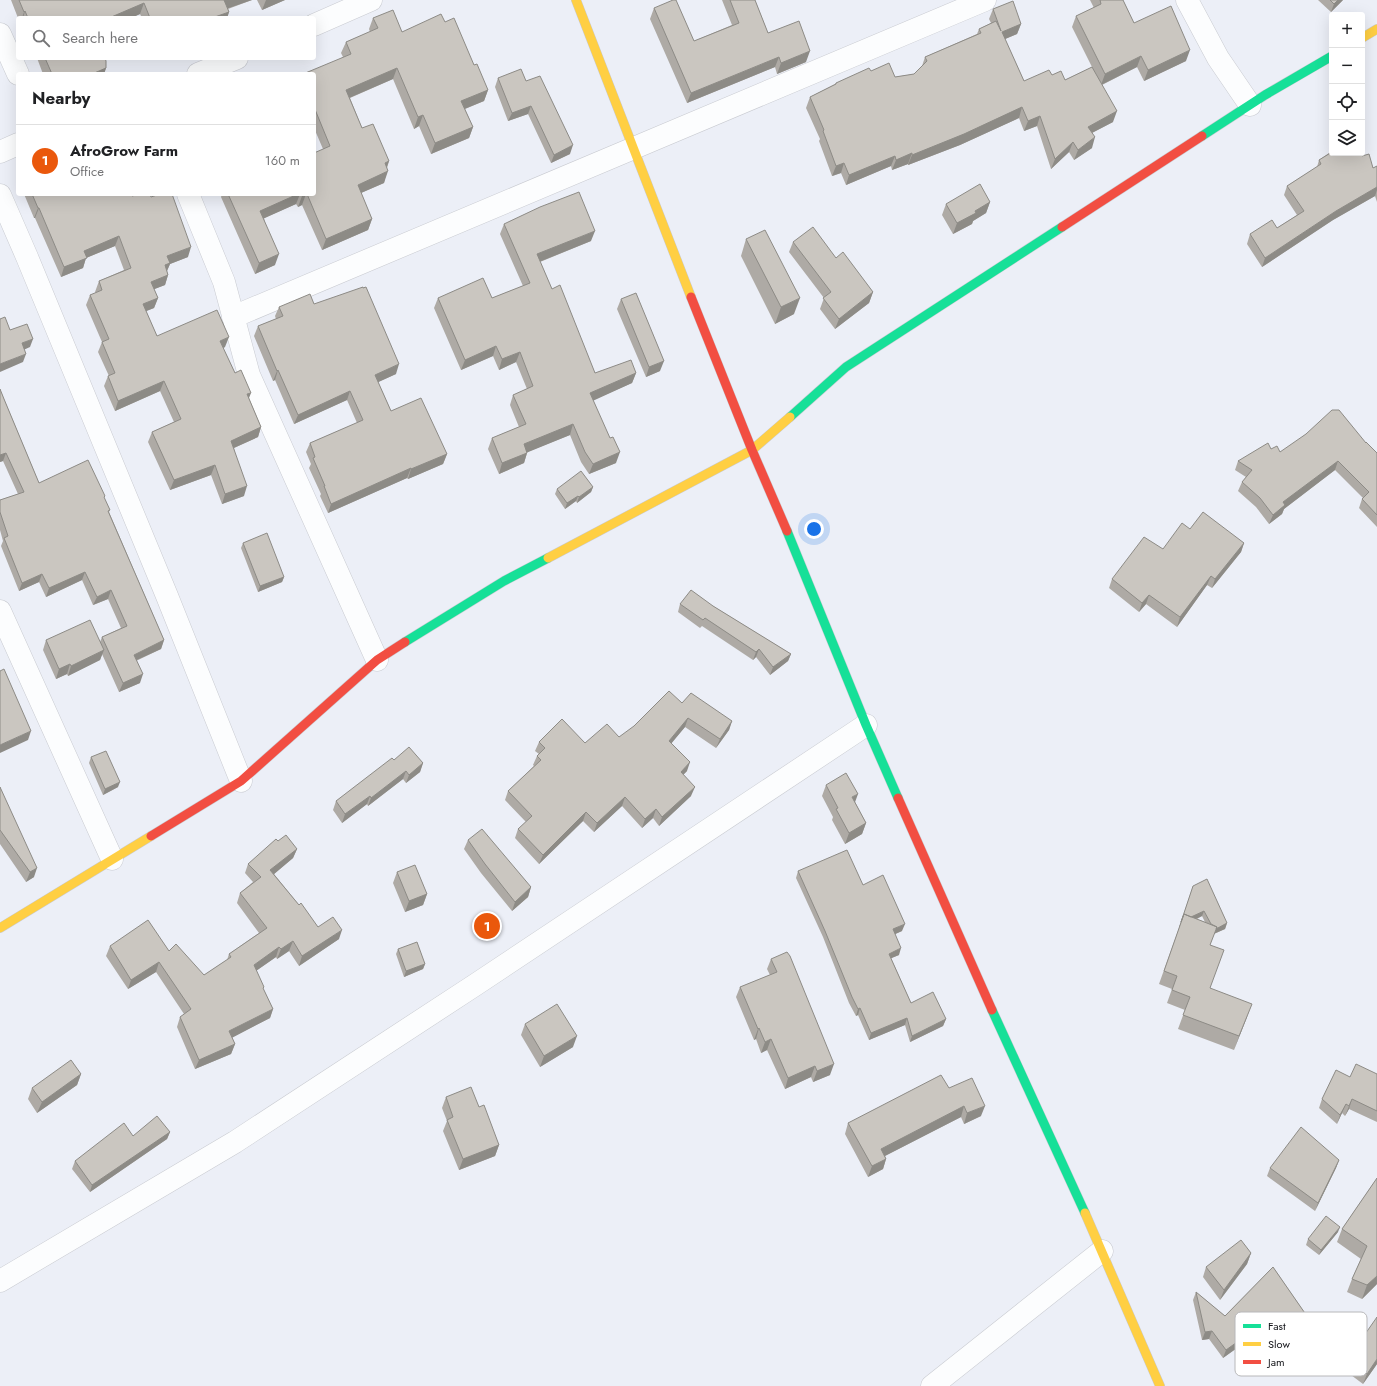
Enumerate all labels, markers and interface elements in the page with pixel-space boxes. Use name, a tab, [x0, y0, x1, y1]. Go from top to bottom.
map controls	[1329, 12, 1365, 156]
button: +	[1329, 12, 1365, 48]
search box	[16, 16, 316, 60]
icon: search	[30, 27, 52, 49]
text: Search here	[62, 27, 138, 49]
button: −	[1329, 48, 1365, 84]
button: locate	[1329, 84, 1365, 120]
text: Nearby	[32, 86, 90, 110]
button: layers	[1329, 120, 1365, 156]
text: AfroGrow Farm	[70, 140, 178, 162]
text: 1	[42, 151, 48, 170]
text: 160 m	[265, 151, 300, 170]
text: Office	[70, 162, 104, 181]
your location	[804, 519, 824, 539]
pin: 1	[474, 911, 500, 941]
legend	[1235, 1312, 1367, 1376]
text: Fast	[1268, 1318, 1286, 1334]
text: Slow	[1268, 1336, 1290, 1352]
text: Jam	[1266, 1354, 1285, 1370]

